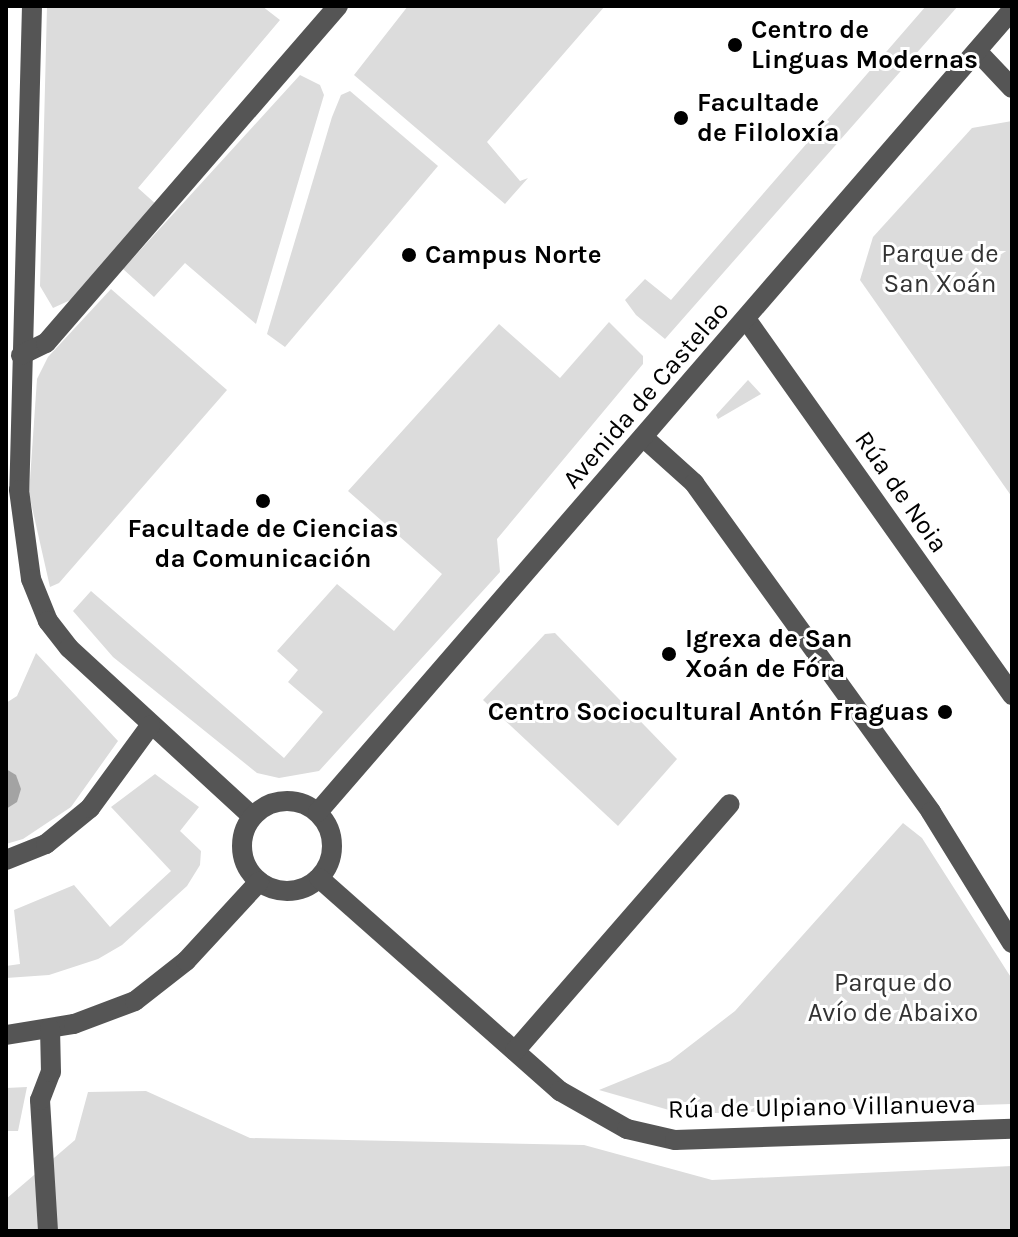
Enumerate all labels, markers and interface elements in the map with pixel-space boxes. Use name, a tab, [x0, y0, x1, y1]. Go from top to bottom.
place label: Centro de Linguas Modernas	[751, 14, 978, 76]
marker: Centro de Linguas Modernas	[726, 36, 744, 54]
place label: Facultade de Filoloxía	[697, 87, 839, 148]
marker: Facultade de Filoloxía	[672, 109, 690, 127]
park label: Parque de San Xoán	[881, 238, 999, 300]
place label: Campus Norte	[425, 239, 601, 271]
marker: Campus Norte	[400, 246, 418, 264]
street label: Avenida de Castelao	[556, 295, 736, 495]
street label: Rúa de Noia	[848, 425, 954, 559]
marker: Facultade de Ciencias da Comunicación	[254, 492, 272, 510]
place label: Facultade de Ciencias da Comunicación	[127, 513, 399, 574]
place label: Igrexa de San Xoán de Fóra	[685, 623, 853, 684]
marker: Igrexa de San Xoán de Fóra	[660, 645, 678, 663]
place label: Centro Sociocultural Antón Fraguas	[488, 696, 929, 728]
marker: Centro Sociocultural Antón Fraguas	[936, 703, 954, 721]
park label: Parque do Avío de Abaixo	[808, 967, 978, 1028]
street label: Rúa de Ulpiano Villanueva	[668, 1089, 976, 1125]

